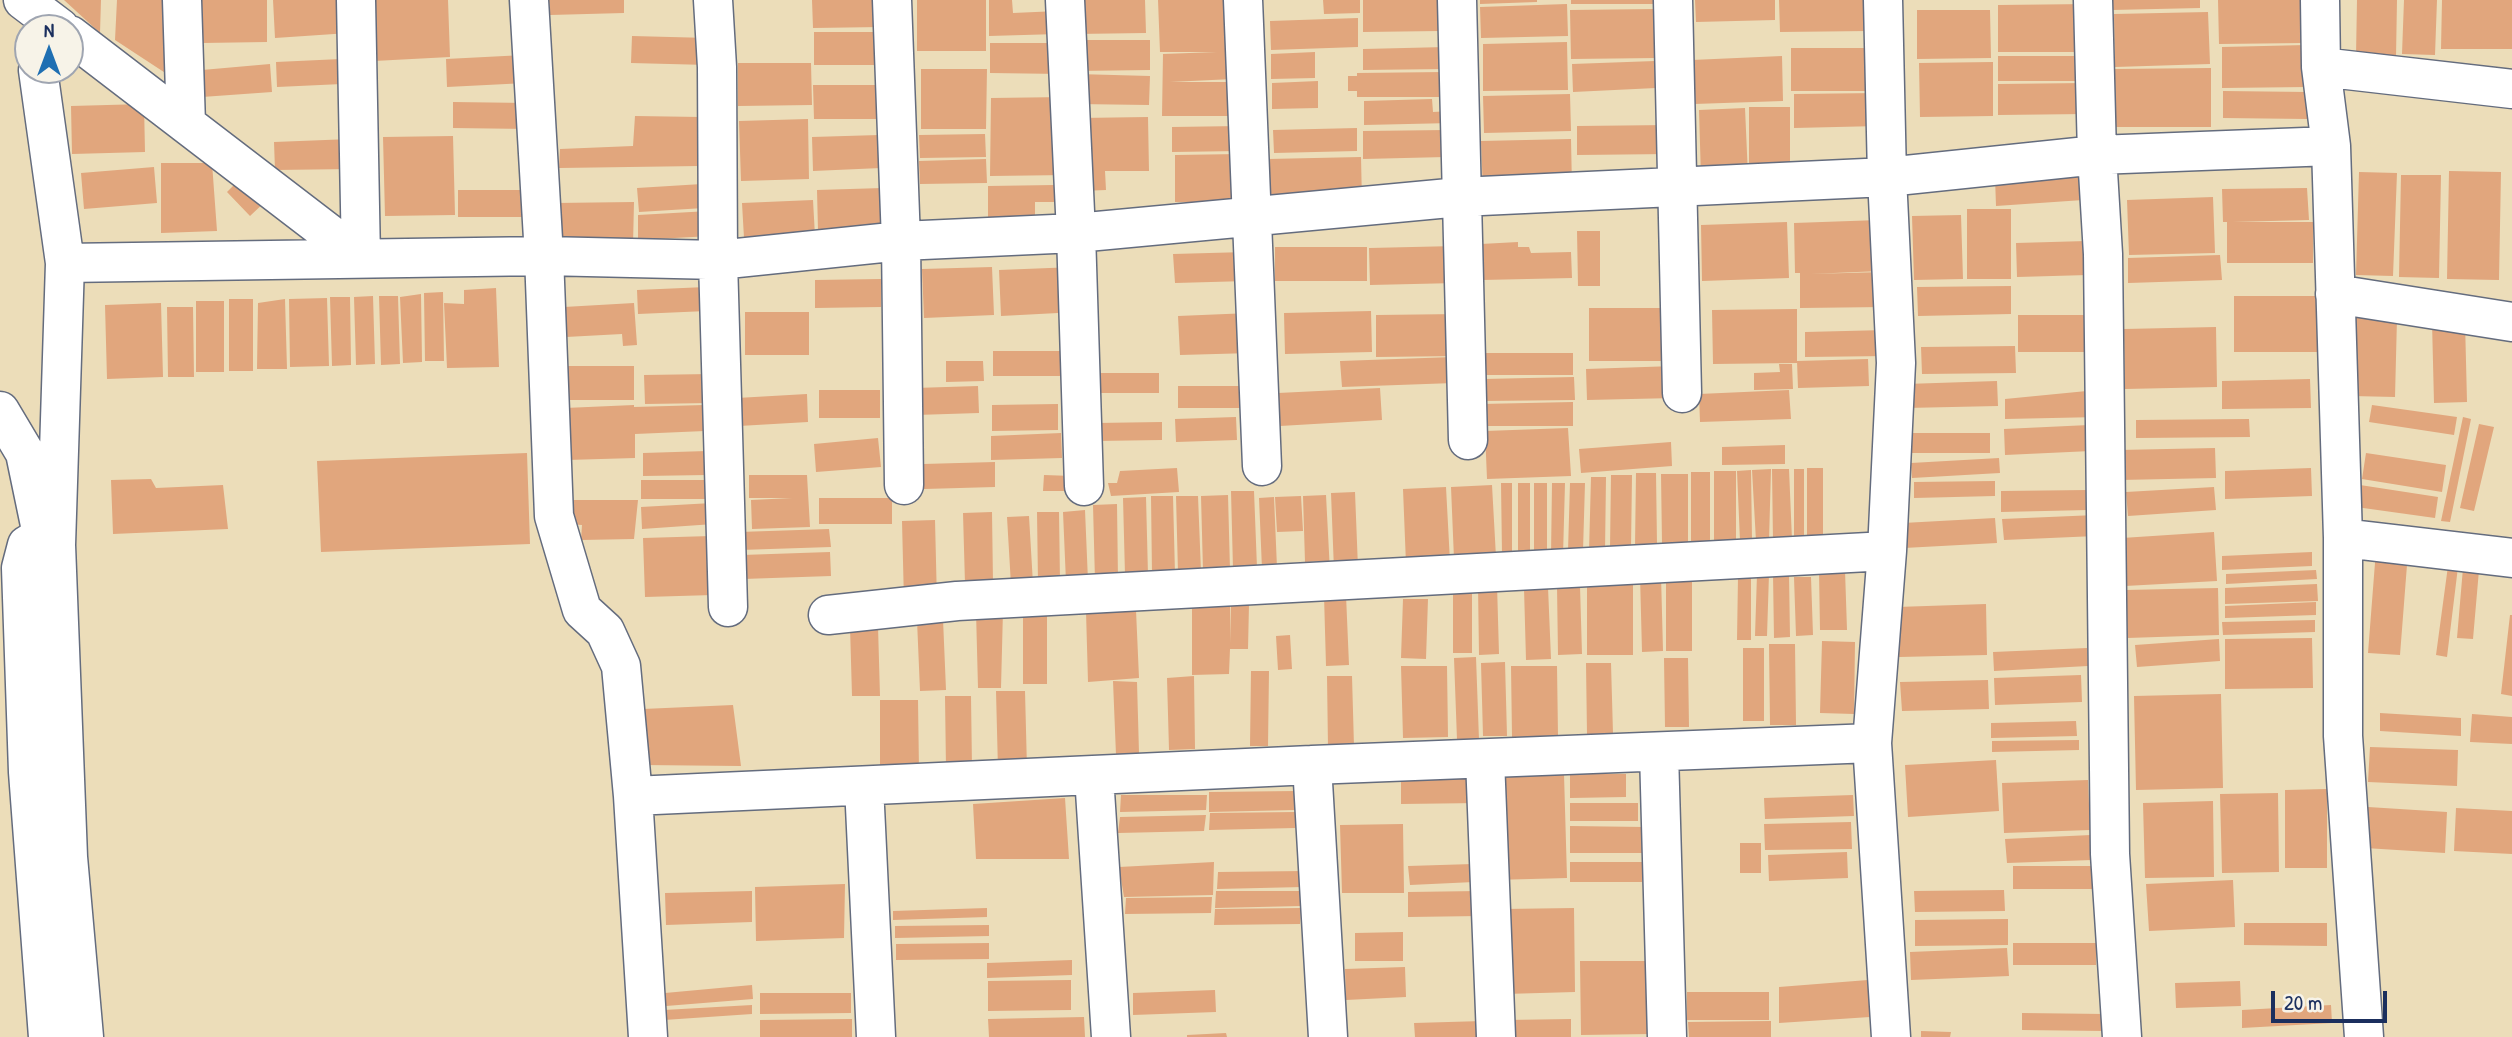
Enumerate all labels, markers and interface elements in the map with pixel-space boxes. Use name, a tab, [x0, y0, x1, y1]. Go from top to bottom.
north arrow	[14, 14, 84, 84]
text: N	[44, 17, 54, 43]
scale bar	[2274, 978, 2390, 1022]
text: 20 m	[2284, 988, 2322, 1017]

